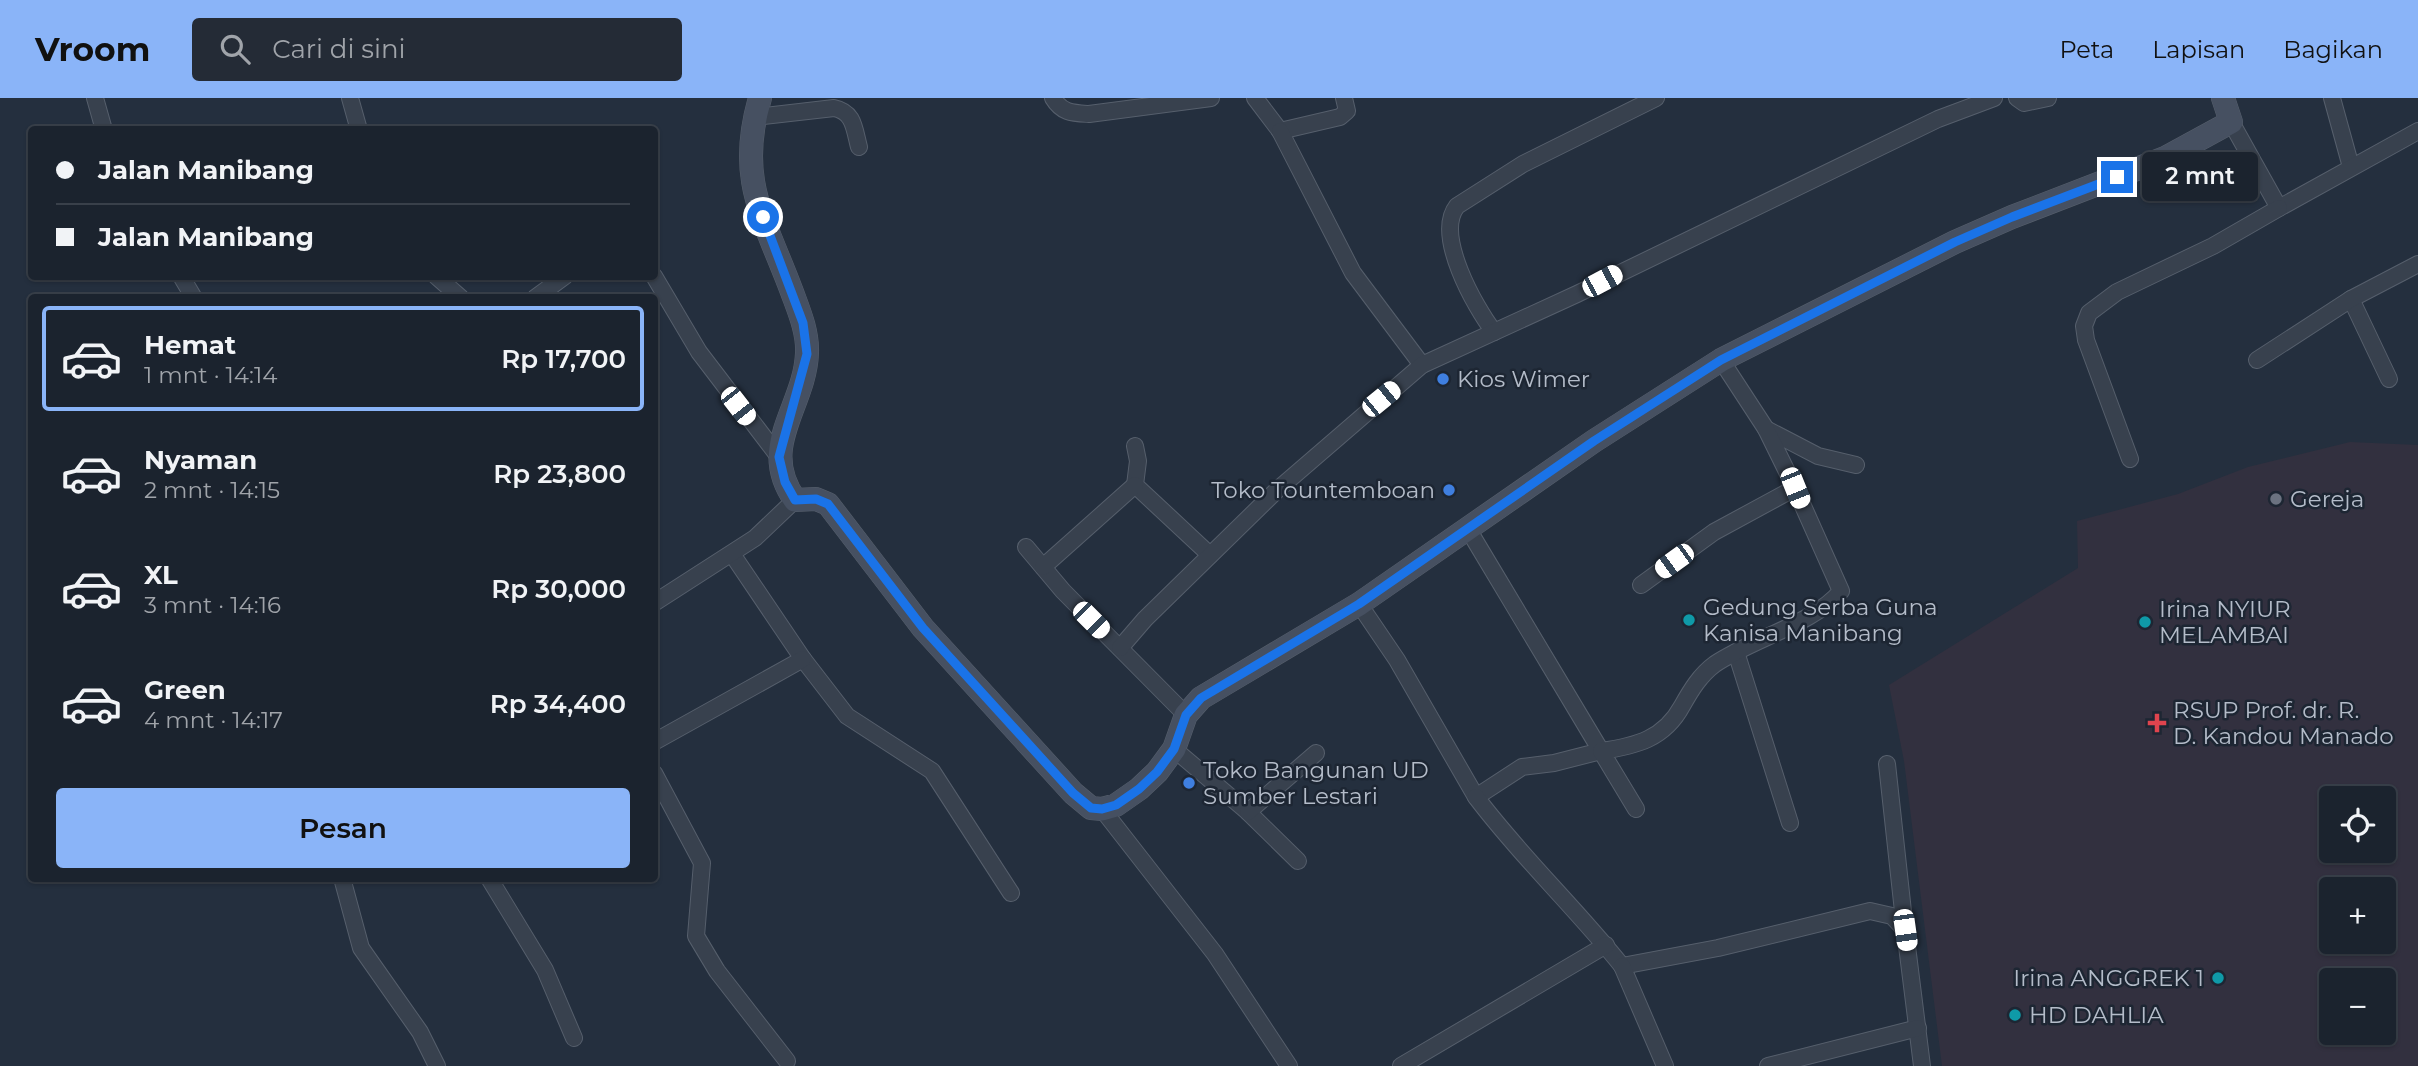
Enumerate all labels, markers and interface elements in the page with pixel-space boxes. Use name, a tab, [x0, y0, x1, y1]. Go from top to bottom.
search box	[192, 18, 682, 81]
text: Vroom	[35, 29, 150, 69]
icon: search	[216, 30, 254, 68]
text: Cari di sini	[272, 33, 406, 65]
text: Peta	[2059, 35, 2114, 64]
text: Lapisan	[2152, 35, 2245, 64]
text: Bagikan	[2283, 35, 2383, 64]
callout: 2 mnt	[2142, 153, 2257, 202]
text: Jalan Manibang	[98, 154, 314, 186]
route end	[2101, 161, 2133, 193]
text: 2 mnt	[2165, 162, 2235, 190]
route start	[747, 201, 779, 233]
text: Jalan Manibang	[98, 221, 314, 253]
car	[1579, 262, 1626, 300]
icon: car	[60, 327, 123, 390]
text: Hemat	[144, 329, 236, 361]
text: Rp 17,700	[501, 343, 626, 375]
text: 1 mnt · 14:14	[144, 361, 278, 389]
place label: Kios Wimer	[1457, 365, 1590, 393]
marker: Kios Wimer	[1435, 371, 1451, 387]
car	[1359, 378, 1404, 420]
car	[717, 383, 760, 429]
icon: car	[60, 442, 123, 505]
text: Nyaman	[144, 444, 257, 476]
text: Rp 23,800	[493, 458, 626, 490]
car	[1778, 465, 1813, 511]
text: 2 mnt · 14:15	[144, 476, 280, 504]
place label: Toko Tountemboan	[1211, 476, 1435, 504]
marker: Toko Tountemboan	[1441, 482, 1457, 498]
place label: Gereja	[2290, 485, 2364, 513]
marker: Gereja	[2268, 491, 2284, 507]
car	[1651, 540, 1698, 582]
icon: car	[60, 557, 123, 620]
text: XL	[144, 559, 178, 591]
text: Rp 30,000	[491, 573, 626, 605]
text: 3 mnt · 14:16	[144, 591, 281, 619]
place label: Gedung Serba Guna Kanisa Manibang	[1703, 593, 1938, 647]
place label: Irina NYIUR MELAMBAI	[2159, 595, 2291, 649]
car	[1069, 598, 1114, 642]
marker: Gedung Serba Guna Kanisa Manibang	[1681, 612, 1697, 628]
marker: Irina NYIUR MELAMBAI	[2137, 614, 2153, 630]
icon: car	[60, 672, 123, 735]
text: Green	[144, 674, 226, 706]
text: Rp 34,400	[490, 688, 626, 720]
place label: RSUP Prof. dr. R. D. Kandou Manado	[2173, 696, 2394, 750]
text: 4 mnt · 14:17	[144, 706, 283, 734]
marker: RSUP Prof. dr. R. D. Kandou Manado	[2147, 713, 2167, 733]
place label: Toko Bangunan UD Sumber Lestari	[1203, 756, 1429, 810]
marker: Toko Bangunan UD Sumber Lestari	[1181, 775, 1197, 791]
map controls	[2319, 786, 2396, 1045]
button: locate	[2319, 786, 2396, 863]
button: Pesan	[56, 788, 630, 868]
button: +	[2319, 877, 2396, 954]
car	[1892, 908, 1919, 952]
place label: Irina ANGGREK 1	[2013, 964, 2204, 992]
button: −	[2319, 968, 2396, 1045]
marker: Irina ANGGREK 1	[2210, 970, 2226, 986]
place label: HD DAHLIA	[2029, 1001, 2164, 1029]
marker: HD DAHLIA	[2007, 1007, 2023, 1023]

